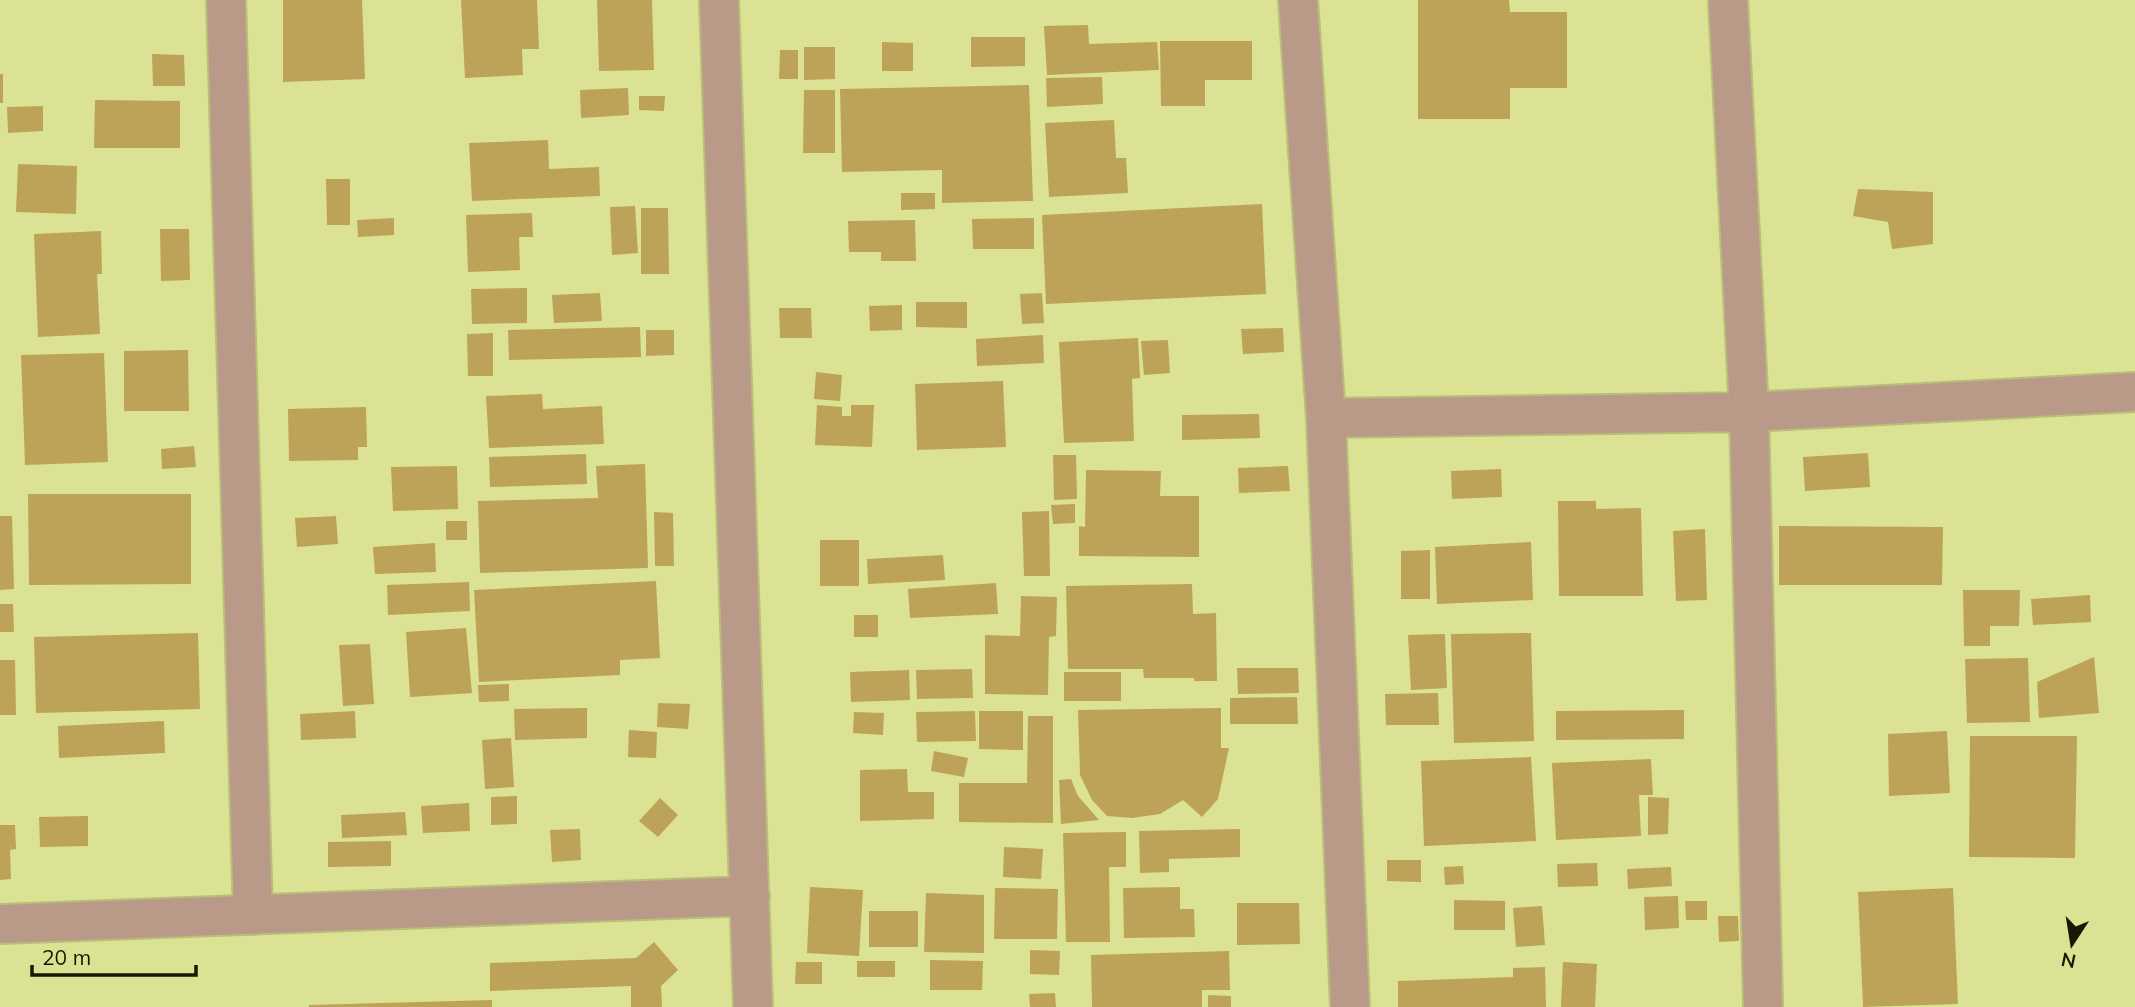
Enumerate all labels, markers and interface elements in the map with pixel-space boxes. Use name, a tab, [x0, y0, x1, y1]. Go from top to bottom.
north arrow	[2037, 909, 2107, 979]
scale bar	[32, 934, 196, 978]
text: 20 m	[42, 944, 91, 970]
text: N	[2059, 947, 2078, 974]

